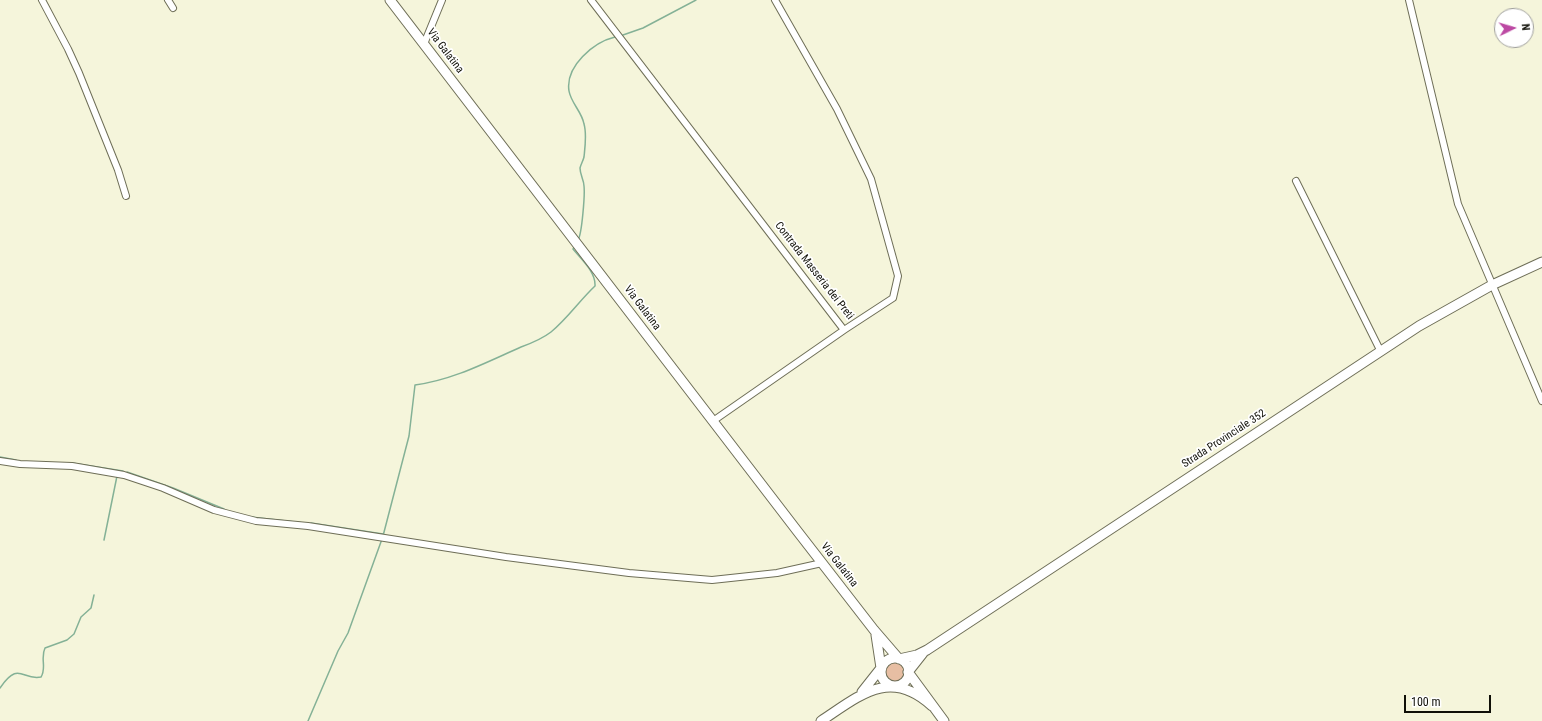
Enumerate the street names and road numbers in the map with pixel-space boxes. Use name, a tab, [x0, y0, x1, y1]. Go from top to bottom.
street label: Via Galatina	[424, 26, 466, 76]
street label: Contrada Masseria dei Preti	[772, 220, 856, 322]
street label: Via Galatina	[621, 283, 663, 333]
street label: Strada Provinciale 352	[1180, 407, 1268, 471]
street label: Via Galatina	[818, 540, 860, 590]

